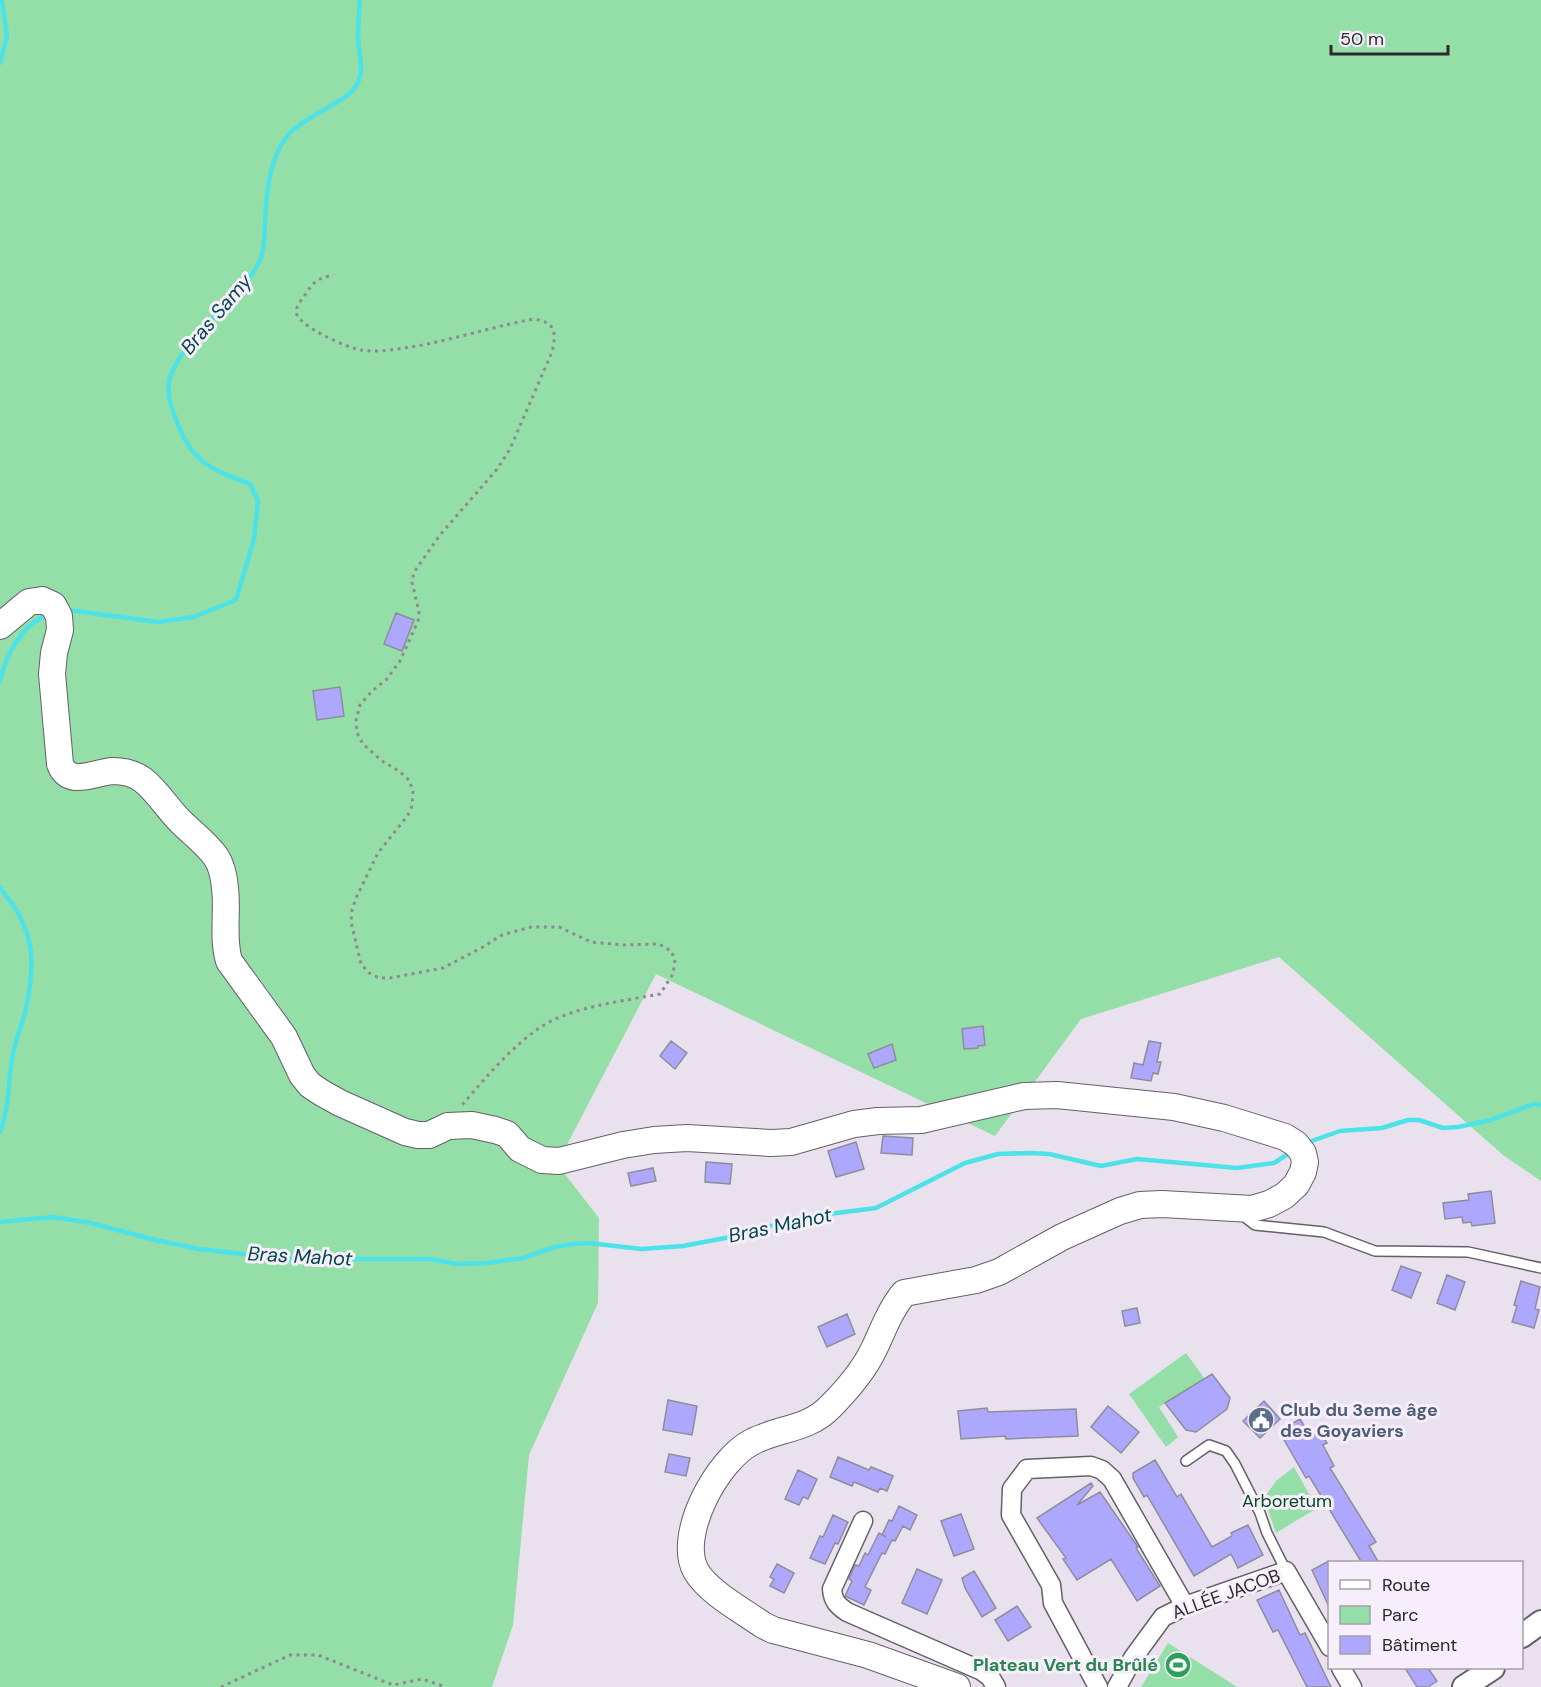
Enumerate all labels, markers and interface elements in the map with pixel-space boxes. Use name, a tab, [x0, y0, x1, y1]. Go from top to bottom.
scale bar	[1331, 18, 1448, 56]
text: 50 m	[1340, 27, 1384, 51]
water label: Bras Samy	[175, 268, 258, 360]
water label: Bras Mahot	[726, 1201, 834, 1249]
water label: Bras Mahot	[247, 1240, 353, 1272]
place label: Club du 3eme âge des Goyaviers	[1280, 1398, 1438, 1443]
public building icon: Club du 3eme âge des Goyaviers	[1246, 1405, 1276, 1435]
park label: Arboretum	[1242, 1489, 1332, 1513]
legend	[1328, 1561, 1523, 1669]
street label: ALLÉE JACOB	[1169, 1563, 1284, 1625]
text: Route	[1382, 1573, 1430, 1597]
text: Parc	[1382, 1603, 1418, 1627]
text: Bâtiment	[1382, 1633, 1457, 1657]
sports icon: Plateau Vert du Brûlé	[1163, 1650, 1193, 1680]
place label: Plateau Vert du Brûlé	[973, 1653, 1158, 1677]

